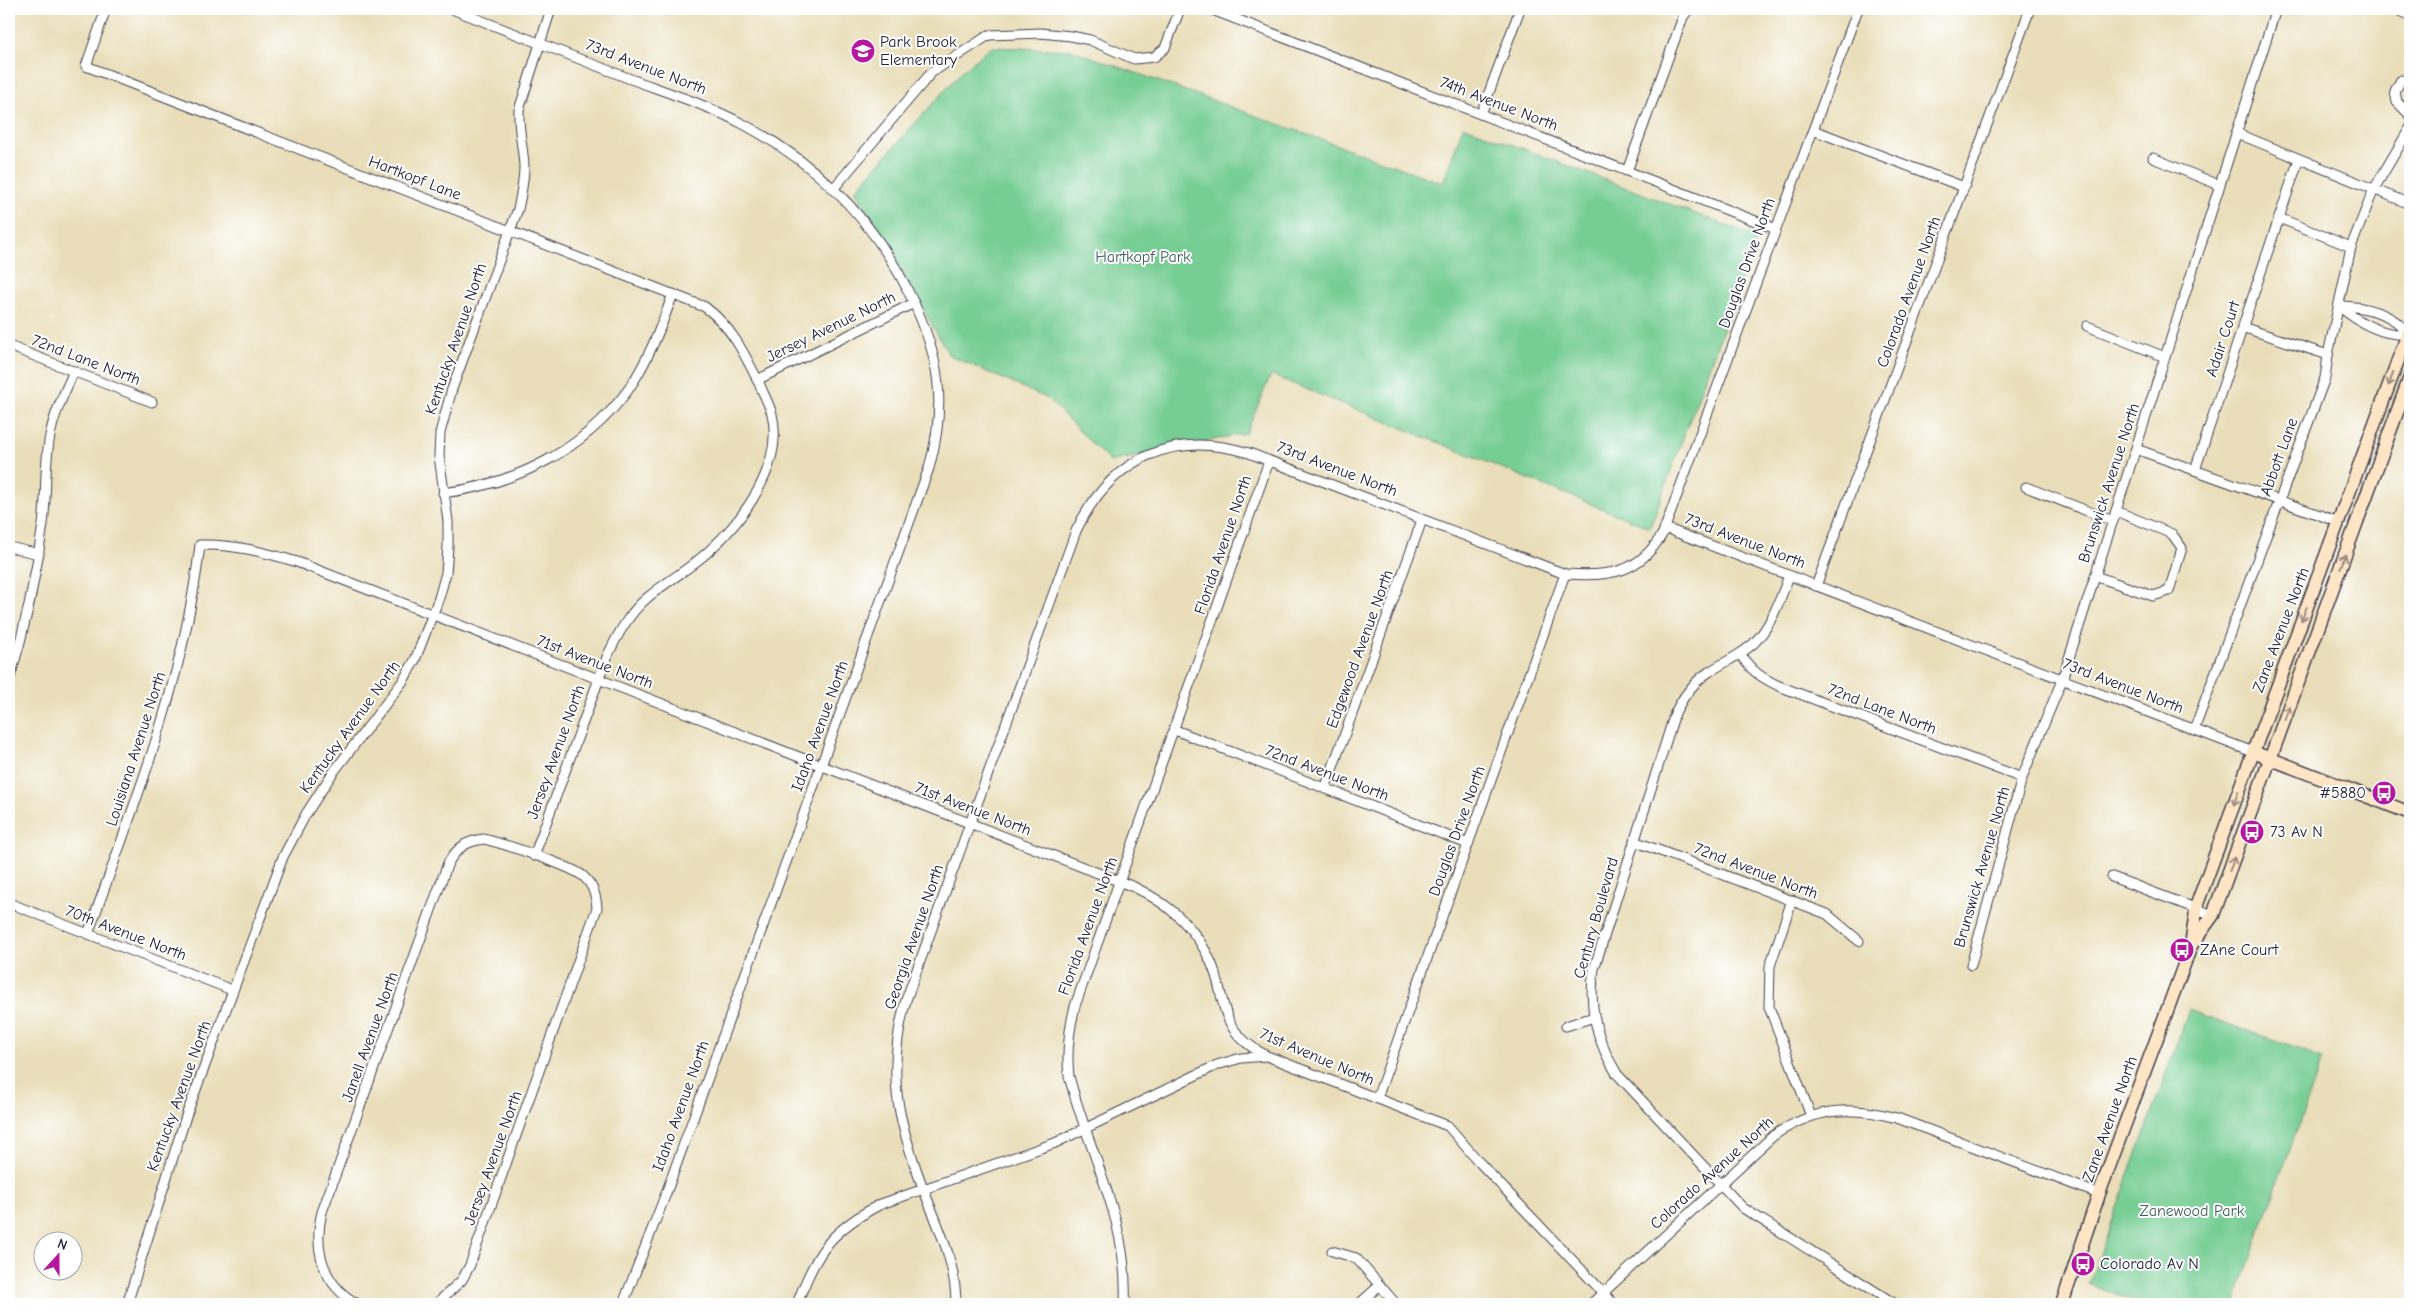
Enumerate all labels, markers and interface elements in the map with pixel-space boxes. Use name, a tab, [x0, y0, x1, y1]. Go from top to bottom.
place label: Park Brook Elementary	[880, 33, 958, 69]
street label: 73rd Avenue North	[583, 36, 709, 98]
school or university icon: Park Brook Elementary	[850, 38, 876, 64]
street label: 74th Avenue North	[1437, 73, 1561, 135]
street label: Hartkopf Lane	[366, 152, 464, 204]
street label: Douglas Drive North	[1715, 195, 1779, 331]
street label: Colorado Avenue North	[1873, 214, 1945, 370]
park label: Hartkopf Park	[1095, 248, 1191, 266]
street label: Kentucky Avenue North	[422, 261, 490, 417]
street label: Jersey Avenue North	[764, 288, 898, 366]
street label: Adair Court	[2202, 298, 2244, 379]
street label: 72nd Lane North	[29, 331, 143, 389]
one-way arrow	[2386, 371, 2395, 387]
street label: Brunswick Avenue North	[2075, 401, 2143, 565]
street label: Abbott Lane	[2257, 415, 2301, 499]
street label: 73rd Avenue North	[1274, 438, 1400, 500]
street label: Florida Avenue North	[1191, 473, 1255, 617]
street label: 73rd Avenue North	[1682, 510, 1808, 572]
one-way arrow	[2339, 553, 2348, 569]
street label: Zane Avenue North	[2249, 565, 2313, 695]
street label: Edgewood Avenue North	[1323, 567, 1397, 731]
one-way arrow	[2299, 606, 2308, 621]
street label: 71st Avenue North	[534, 632, 656, 692]
street label: 73rd Avenue North	[2060, 655, 2186, 717]
street label: Kentucky Avenue North	[296, 657, 404, 797]
street label: Idaho Avenue North	[788, 658, 852, 794]
street label: Louisiana Avenue North	[102, 669, 170, 829]
street label: 72nd Lane North	[1825, 680, 1939, 738]
street label: Jersey Avenue North	[523, 682, 589, 822]
one-way arrow	[2283, 706, 2292, 721]
street label: 72nd Avenue North	[1263, 741, 1391, 805]
street label: Douglas Drive North	[1425, 763, 1489, 899]
street label: 71st Avenue North	[912, 779, 1034, 839]
bus stop icon: #5880	[2371, 780, 2397, 806]
street label: Brunswick Avenue North	[1950, 784, 2014, 950]
place label: #5880	[2319, 784, 2366, 802]
one-way arrow	[2231, 790, 2240, 805]
bus stop icon: 73 Av N	[2239, 819, 2265, 845]
place label: 73 Av N	[2270, 823, 2323, 841]
street label: 72nd Avenue North	[1692, 839, 1820, 903]
street label: Florida Avenue North	[1055, 854, 1121, 998]
street label: Century Boulevard	[1570, 855, 1622, 981]
one-way arrow	[2228, 857, 2237, 872]
street label: Georgia Avenue North	[881, 862, 947, 1012]
street label: 70th Avenue North	[63, 902, 189, 964]
bus stop icon: ZAne Court	[2169, 937, 2195, 963]
place label: ZAne Court	[2200, 941, 2279, 959]
street label: Janell Avenue North	[338, 969, 402, 1105]
street label: Kentucky Avenue North	[143, 1018, 215, 1174]
street label: 71st Avenue North	[1257, 1025, 1377, 1089]
street label: Idaho Avenue North	[649, 1038, 713, 1174]
street label: Zane Avenue North	[2079, 1054, 2141, 1184]
street label: Jersey Avenue North	[460, 1088, 526, 1228]
street label: Colorado Avenue North	[1647, 1113, 1777, 1233]
park label: Zanewood Park	[2139, 1202, 2245, 1220]
north arrow	[32, 1230, 82, 1280]
text: N	[55, 1235, 70, 1254]
bus stop icon: Colorado Av N	[2070, 1251, 2096, 1277]
place label: Colorado Av N	[2100, 1255, 2199, 1273]

